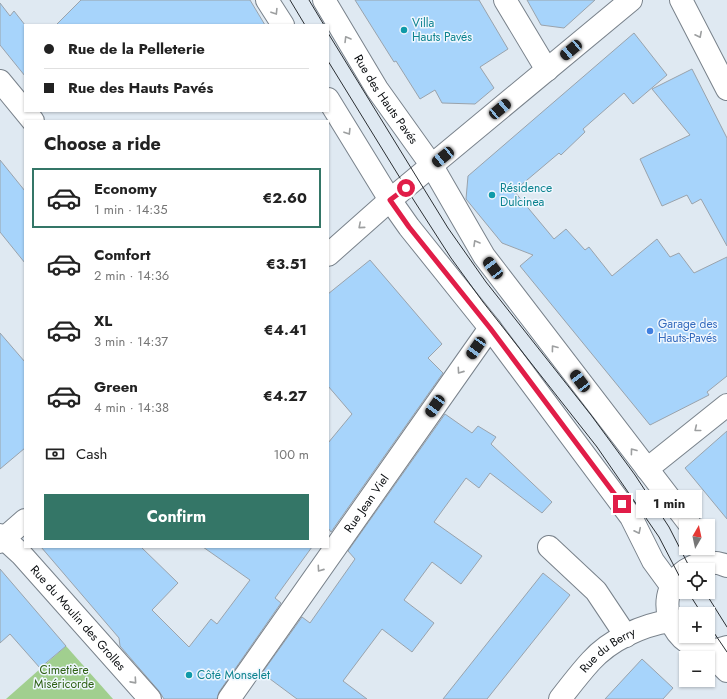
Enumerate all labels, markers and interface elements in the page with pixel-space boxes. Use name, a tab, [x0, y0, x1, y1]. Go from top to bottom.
one-way arrow	[270, 8, 277, 15]
place label: Villa Hauts Pavés	[412, 14, 472, 46]
marker: Villa Hauts Pavés	[399, 25, 409, 35]
one-way arrow	[694, 30, 702, 38]
one-way arrow	[344, 36, 352, 43]
text: Rue de la Pelleterie	[68, 38, 205, 60]
car	[558, 38, 584, 62]
street label: Rue des Hauts Pavés	[349, 51, 423, 148]
text: Rue des Hauts Pavés	[68, 77, 213, 99]
car	[487, 97, 513, 121]
one-way arrow	[344, 128, 351, 135]
text: Choose a ride	[44, 131, 161, 157]
car	[430, 145, 456, 169]
text: Economy	[94, 178, 157, 200]
route start	[397, 179, 415, 197]
place label: Résidence Dulcinea	[500, 179, 552, 211]
icon: car	[46, 180, 82, 216]
text: €2.60	[263, 187, 307, 209]
marker: Résidence Dulcinea	[487, 190, 497, 200]
text: 1 min · 14:35	[94, 200, 168, 219]
one-way arrow	[358, 222, 366, 229]
one-way arrow	[474, 240, 481, 247]
text: Comfort	[94, 244, 151, 266]
icon: car	[46, 246, 82, 282]
text: €3.51	[266, 253, 307, 275]
car	[481, 255, 505, 281]
text: 2 min · 14:36	[94, 266, 169, 285]
text: XL	[94, 310, 112, 332]
icon: car	[46, 312, 82, 348]
place label: Garage des Hauts-Pavés	[658, 315, 718, 347]
text: €4.41	[264, 319, 307, 341]
marker: Garage des Hauts-Pavés	[645, 326, 655, 336]
text: 3 min · 14:37	[94, 332, 168, 351]
car	[464, 335, 488, 361]
one-way arrow	[552, 345, 559, 352]
one-way arrow	[457, 367, 465, 374]
car	[568, 368, 592, 394]
text: Green	[94, 376, 138, 398]
icon: car	[46, 378, 82, 414]
text: €4.27	[263, 385, 307, 407]
car	[423, 393, 447, 419]
text: 4 min · 14:38	[94, 398, 169, 417]
one-way arrow	[694, 425, 701, 432]
icon: cash	[44, 443, 66, 465]
text: Cash	[76, 443, 107, 465]
text: 100 m	[274, 445, 309, 464]
one-way arrow	[631, 448, 638, 455]
street label: Rue Jean Viel	[340, 471, 393, 536]
callout: 1 min	[636, 490, 702, 518]
button: Confirm	[44, 494, 309, 540]
text: 1 min	[653, 494, 685, 513]
route end	[613, 495, 631, 513]
north arrow	[679, 519, 715, 555]
map controls	[679, 519, 715, 687]
one-way arrow	[633, 527, 641, 534]
street label: Rue du Moulin des Grolles	[26, 561, 130, 675]
button: locate	[679, 563, 715, 599]
one-way arrow	[317, 565, 325, 572]
button: +	[679, 607, 715, 643]
street label: Rue du Berry	[575, 623, 639, 677]
button: −	[679, 651, 715, 687]
park label: Cimetière Miséricorde	[34, 661, 94, 693]
place label: Côté Monselet	[197, 666, 270, 684]
marker: Côté Monselet	[184, 670, 194, 680]
one-way arrow	[129, 676, 137, 684]

